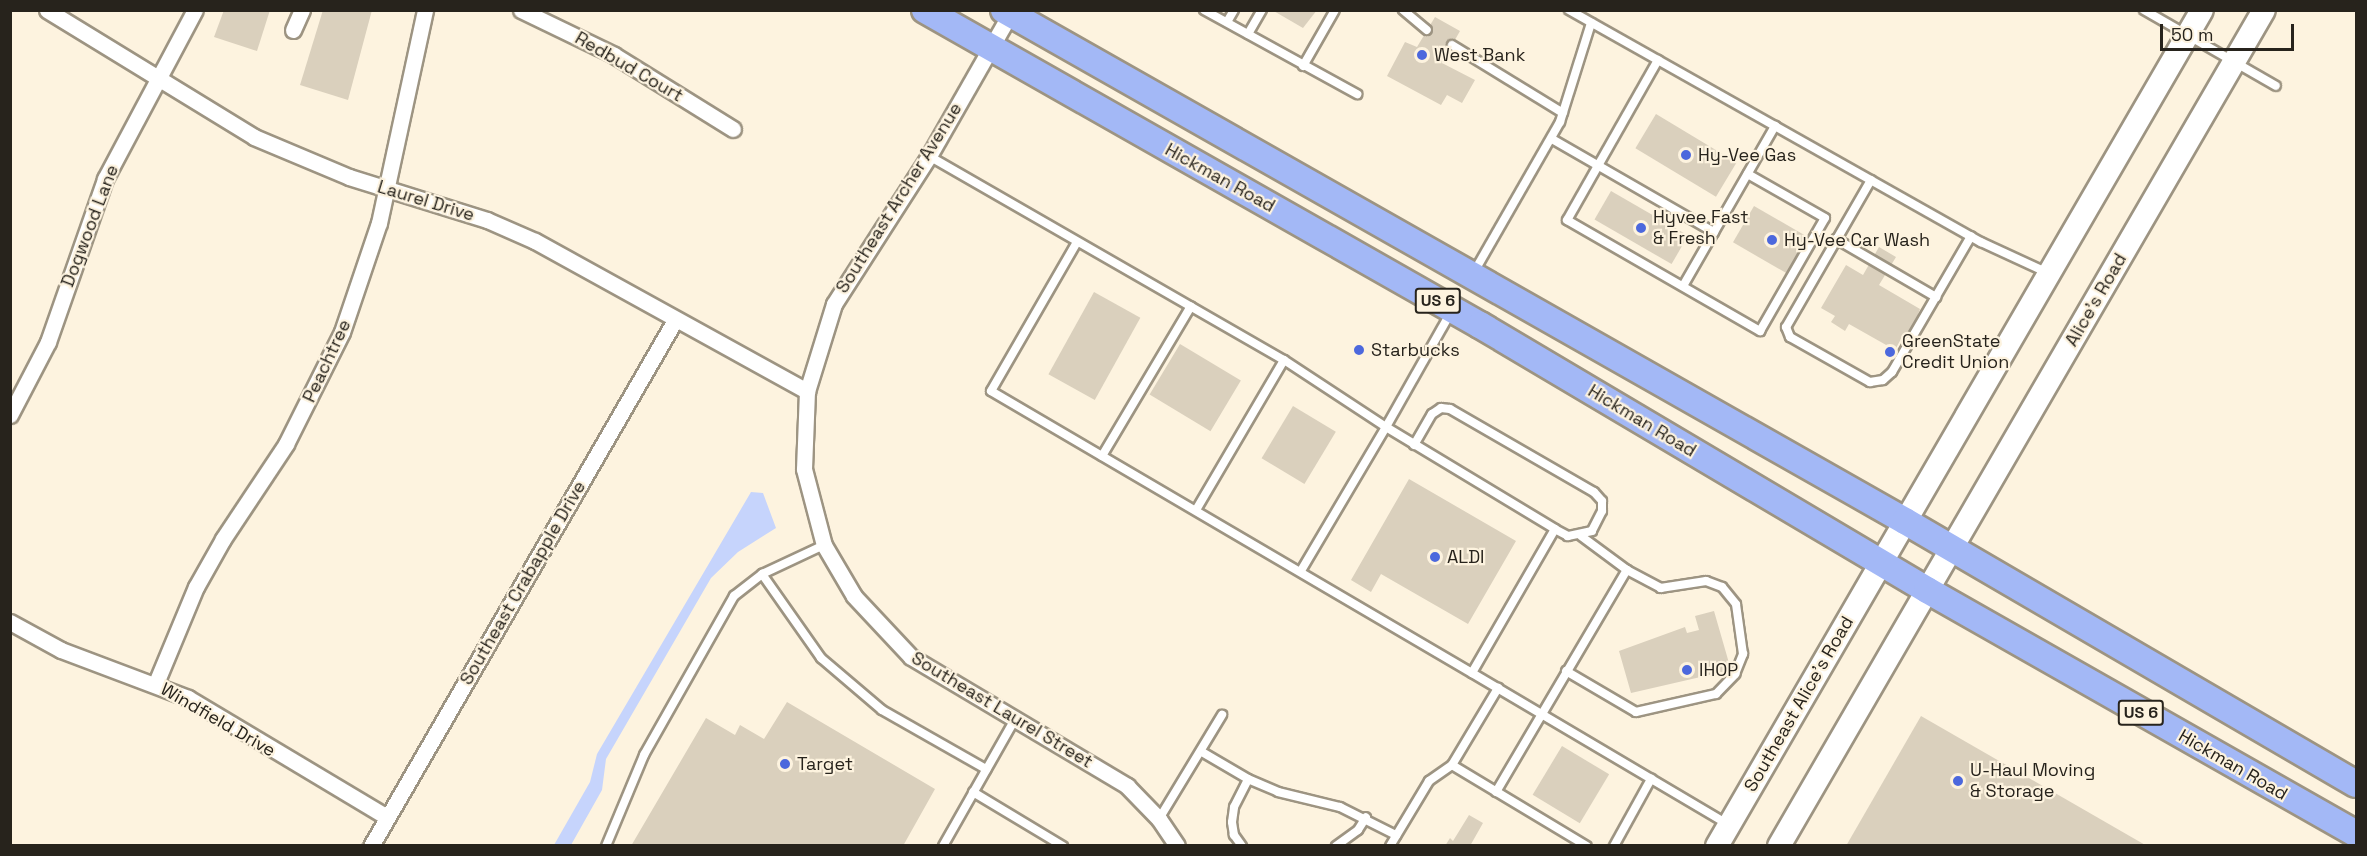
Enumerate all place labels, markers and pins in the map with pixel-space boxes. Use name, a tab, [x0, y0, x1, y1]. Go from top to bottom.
place label: West Bank	[1434, 44, 1525, 66]
marker: West Bank	[1415, 48, 1429, 62]
place label: Hy-Vee Gas	[1698, 144, 1796, 166]
marker: Hy-Vee Gas	[1679, 148, 1693, 162]
place label: Hyvee Fast & Fresh	[1653, 207, 1749, 250]
marker: Hyvee Fast & Fresh	[1634, 221, 1648, 235]
place label: Hy-Vee Car Wash	[1784, 229, 1930, 251]
marker: Hy-Vee Car Wash	[1765, 233, 1779, 247]
place label: GreenState Credit Union	[1902, 331, 2009, 374]
place label: Starbucks	[1371, 339, 1460, 361]
marker: Starbucks	[1352, 343, 1366, 357]
marker: GreenState Credit Union	[1883, 345, 1897, 359]
place label: ALDI	[1447, 546, 1484, 568]
marker: ALDI	[1428, 550, 1442, 564]
place label: IHOP	[1699, 659, 1738, 681]
marker: IHOP	[1680, 663, 1694, 677]
place label: Target	[797, 753, 853, 775]
marker: Target	[778, 757, 792, 771]
place label: U-Haul Moving & Storage	[1970, 760, 2095, 802]
marker: U-Haul Moving & Storage	[1951, 774, 1965, 788]

